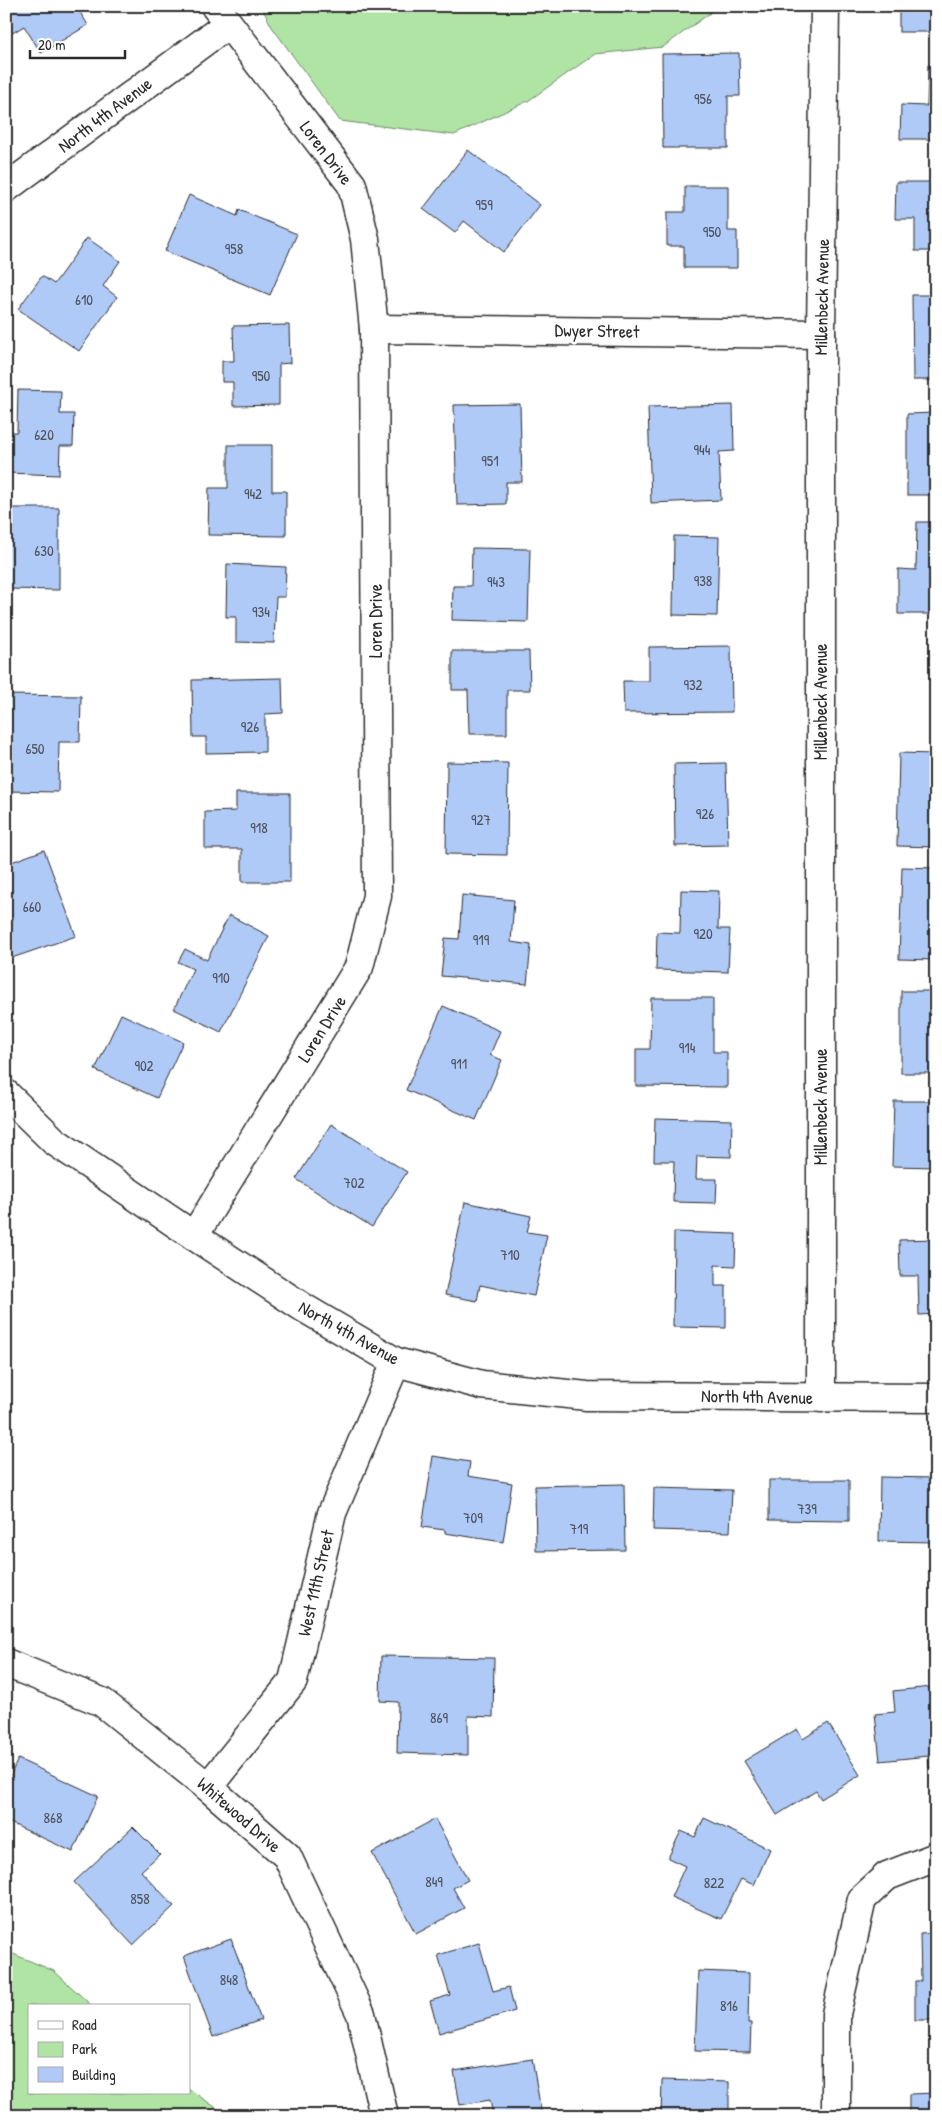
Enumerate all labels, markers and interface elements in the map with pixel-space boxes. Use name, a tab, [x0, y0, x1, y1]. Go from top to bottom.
scale bar	[30, 28, 125, 60]
text: 20 m	[38, 34, 65, 55]
street label: North 4th Avenue	[52, 71, 157, 158]
house number: 956	[694, 88, 712, 109]
street label: Loren Drive	[294, 116, 359, 190]
house number: 959	[475, 194, 493, 215]
house number: 950	[703, 221, 722, 242]
house number: 958	[225, 238, 243, 259]
street label: Millenbeck Avenue	[808, 238, 835, 356]
house number: 610	[75, 289, 93, 310]
street label: Dwyer Street	[554, 317, 640, 344]
house number: 950	[252, 365, 271, 386]
house number: 620	[34, 424, 54, 445]
house number: 944	[694, 439, 711, 460]
house number: 951	[481, 450, 499, 471]
house number: 942	[244, 483, 262, 504]
house number: 630	[34, 540, 54, 561]
house number: 938	[694, 570, 712, 591]
house number: 943	[487, 571, 505, 592]
street label: Loren Drive	[363, 584, 388, 658]
house number: 934	[252, 601, 270, 622]
street label: Millenbeck Avenue	[808, 644, 833, 760]
house number: 932	[683, 674, 703, 695]
house number: 926	[241, 716, 259, 737]
house number: 650	[25, 738, 45, 759]
house number: 926	[696, 803, 714, 824]
house number: 927	[471, 809, 491, 830]
house number: 918	[250, 817, 268, 838]
house number: 660	[23, 896, 42, 917]
house number: 920	[693, 923, 713, 944]
house number: 919	[473, 929, 490, 950]
house number: 910	[212, 967, 230, 988]
street label: Loren Drive	[291, 991, 352, 1067]
house number: 914	[679, 1037, 696, 1058]
street label: Millenbeck Avenue	[808, 1049, 833, 1165]
house number: 911	[451, 1053, 467, 1074]
house number: 902	[134, 1055, 154, 1076]
house number: 702	[343, 1172, 365, 1193]
house number: 710	[500, 1244, 520, 1265]
street label: North 4th Avenue	[294, 1294, 404, 1371]
street label: North 4th Avenue	[701, 1383, 813, 1410]
house number: 739	[797, 1498, 817, 1519]
house number: 709	[463, 1507, 483, 1528]
house number: 719	[570, 1518, 589, 1539]
street label: West 11th Street	[291, 1526, 340, 1639]
house number: 869	[430, 1707, 448, 1728]
street label: Whitewood Drive	[192, 1771, 287, 1858]
house number: 868	[44, 1807, 62, 1828]
house number: 849	[425, 1871, 443, 1892]
house number: 822	[704, 1872, 724, 1893]
house number: 858	[130, 1888, 150, 1909]
house number: 848	[220, 1969, 238, 1990]
house number: 816	[720, 1995, 738, 2016]
legend	[28, 2004, 190, 2094]
text: Road	[72, 2014, 97, 2035]
text: Park	[72, 2038, 97, 2059]
text: Building	[72, 2064, 116, 2085]

